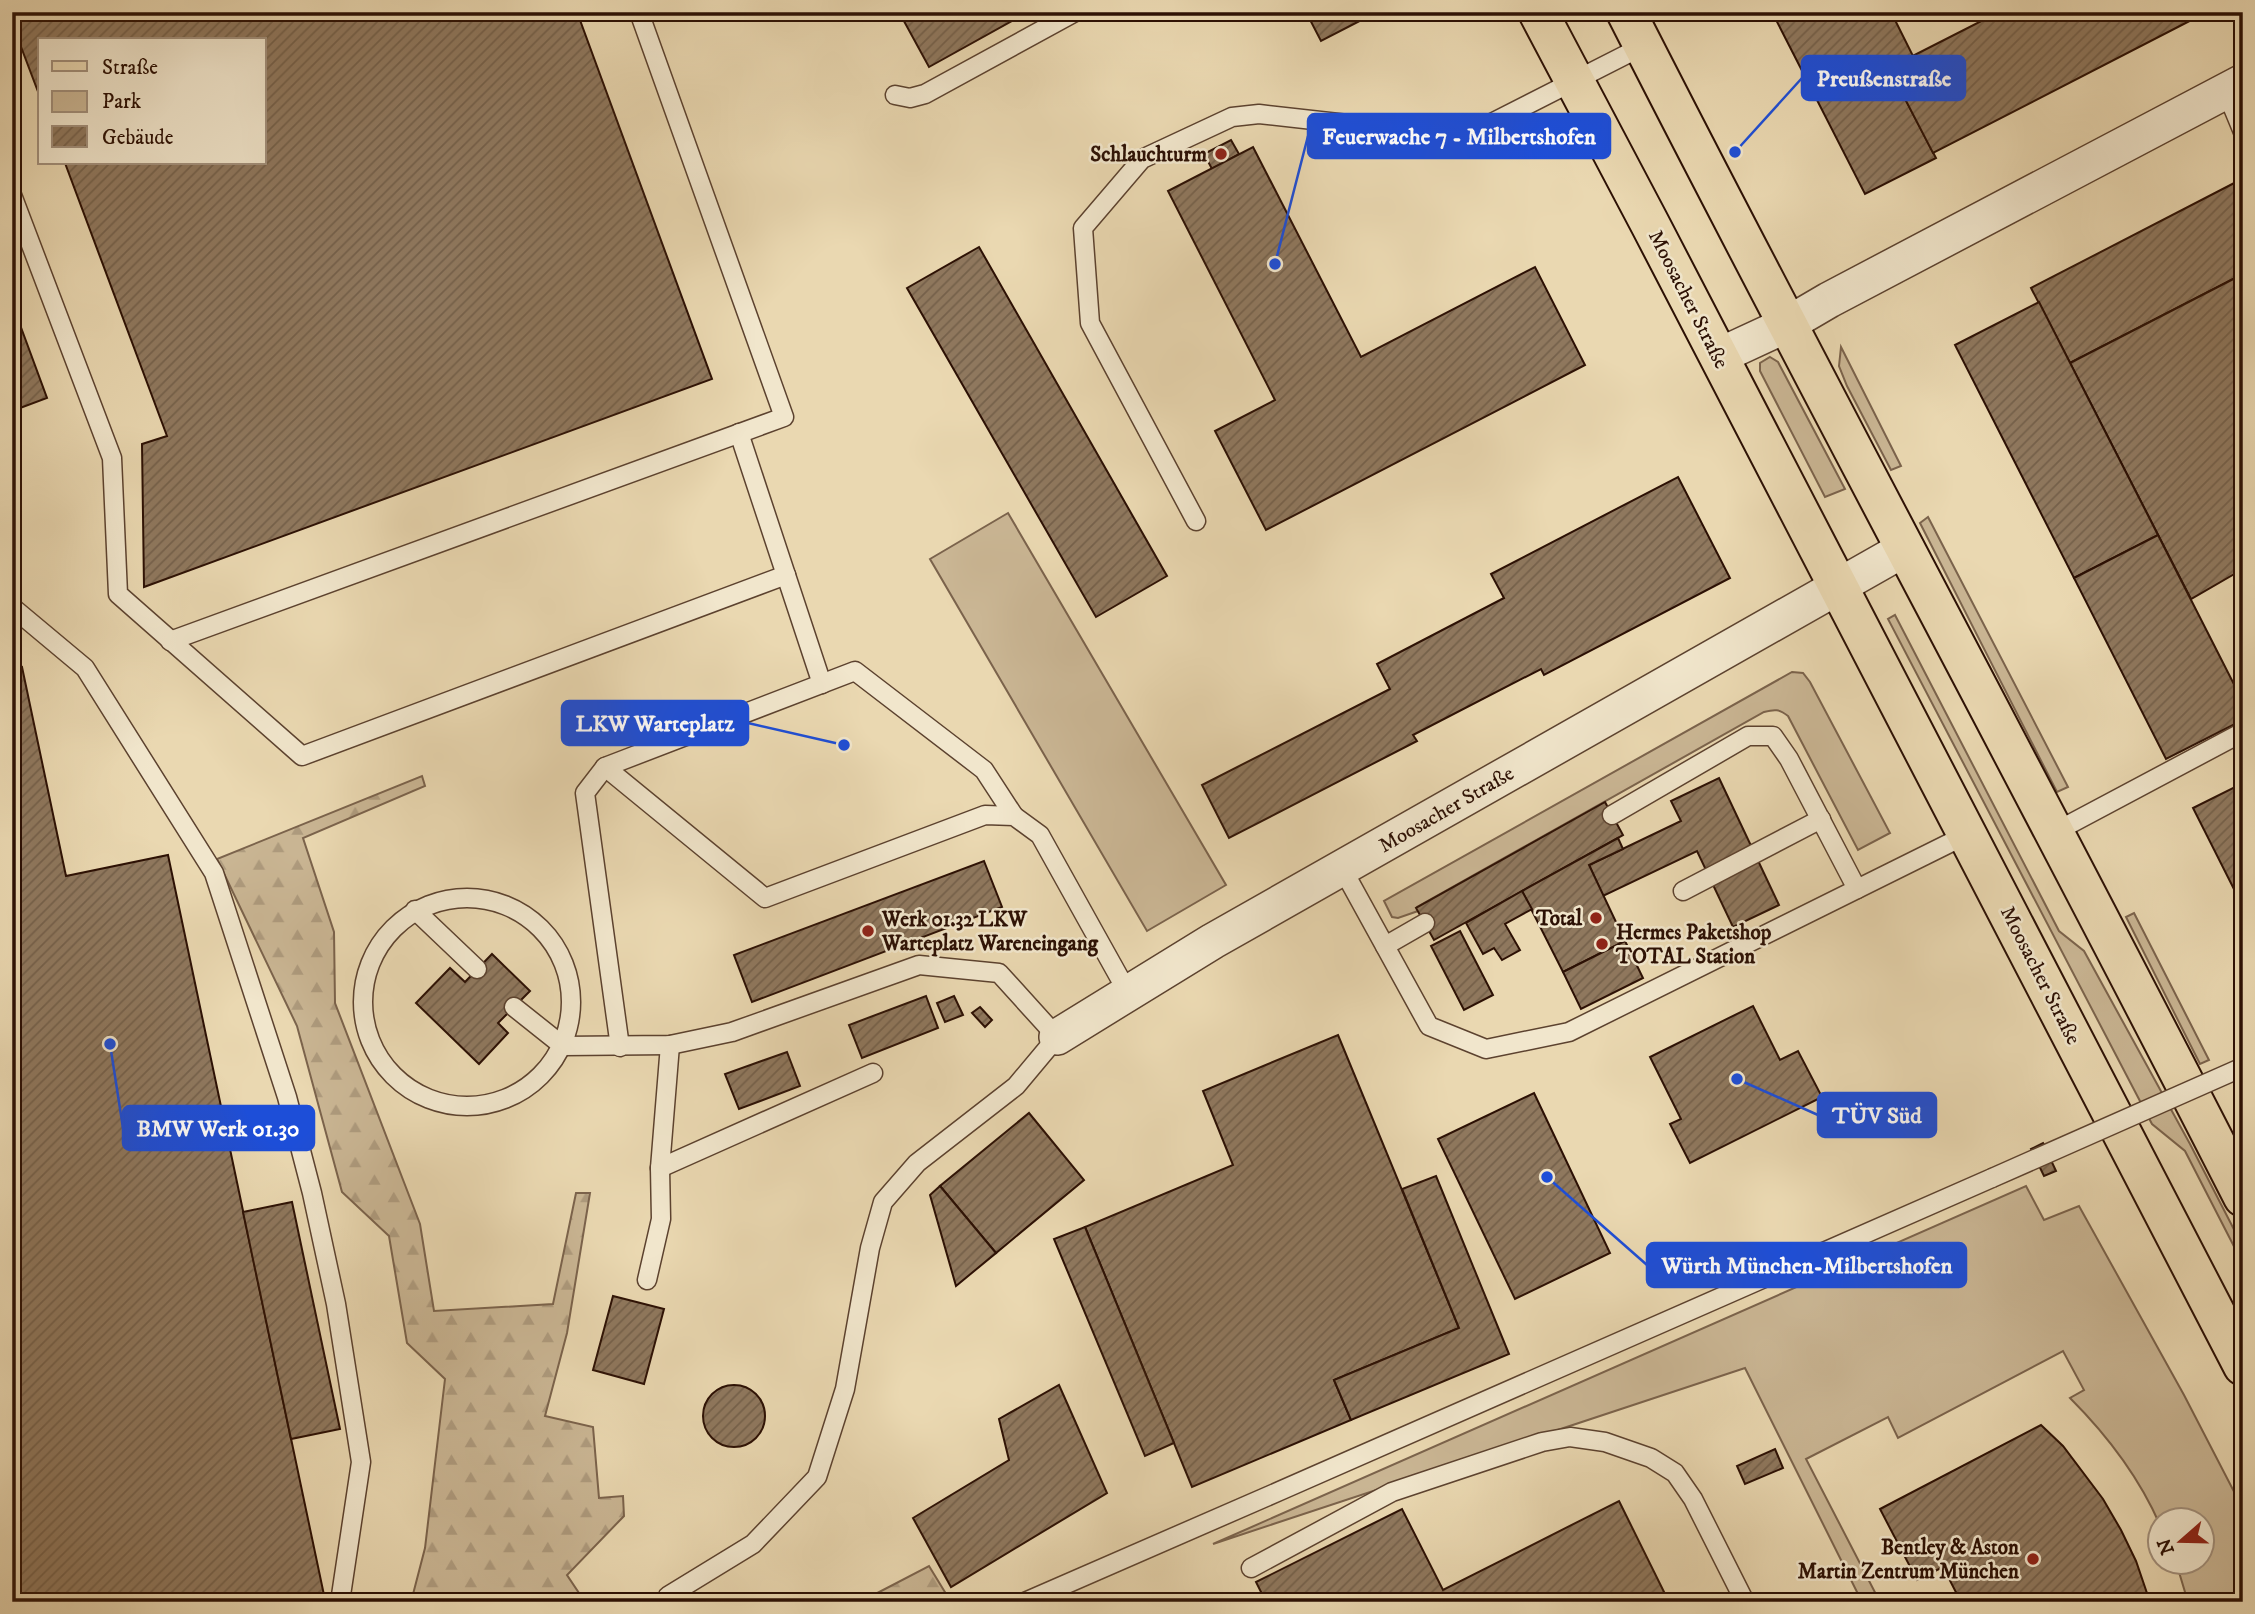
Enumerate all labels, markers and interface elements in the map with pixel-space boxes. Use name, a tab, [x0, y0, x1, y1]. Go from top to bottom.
legend	[38, 38, 266, 164]
text: Straße	[102, 55, 158, 81]
callout: Preußenstraße	[1802, 56, 1965, 100]
text: Preußenstraße	[1817, 65, 1952, 94]
text: Park	[102, 89, 142, 115]
callout: Feuerwache 7 - Milbertshofen	[1308, 114, 1610, 158]
text: Feuerwache 7 - Milbertshofen	[1322, 123, 1597, 152]
text: Gebäude	[102, 125, 174, 151]
place label: Schlauchturm	[1090, 142, 1207, 168]
marker: Schlauchturm	[1213, 146, 1229, 162]
street label: Moosacher Straße	[1642, 226, 1734, 373]
callout: LKW Warteplatz	[562, 701, 748, 745]
text: LKW Warteplatz	[576, 710, 735, 739]
street label: Moosacher Straße	[1374, 760, 1519, 859]
street label: Moosacher Straße	[1994, 902, 2086, 1049]
place label: Total	[1535, 906, 1583, 932]
place label: Werk 01.32 LKW Warteplatz Wareneingang	[881, 907, 1099, 957]
marker: Total	[1588, 910, 1604, 926]
place label: Hermes Paketshop TOTAL Station	[1615, 920, 1772, 970]
marker: Werk 01.32 LKW Warteplatz Wareneingang	[860, 923, 876, 939]
marker: Hermes Paketshop TOTAL Station	[1594, 936, 1610, 952]
callout: TÜV Süd	[1818, 1093, 1936, 1137]
text: TÜV Süd	[1831, 1102, 1922, 1131]
callout: BMW Werk 01.30	[123, 1106, 314, 1150]
text: BMW Werk 01.30	[137, 1115, 299, 1144]
callout: Würth München-Milbertshofen	[1647, 1243, 1966, 1287]
text: Würth München-Milbertshofen	[1660, 1252, 1954, 1281]
north arrow	[2146, 1506, 2216, 1576]
place label: Bentley & Aston Martin Zentrum München	[1798, 1535, 2020, 1585]
text: N	[2153, 1535, 2180, 1558]
marker: Bentley & Aston Martin Zentrum München	[2025, 1551, 2041, 1567]

